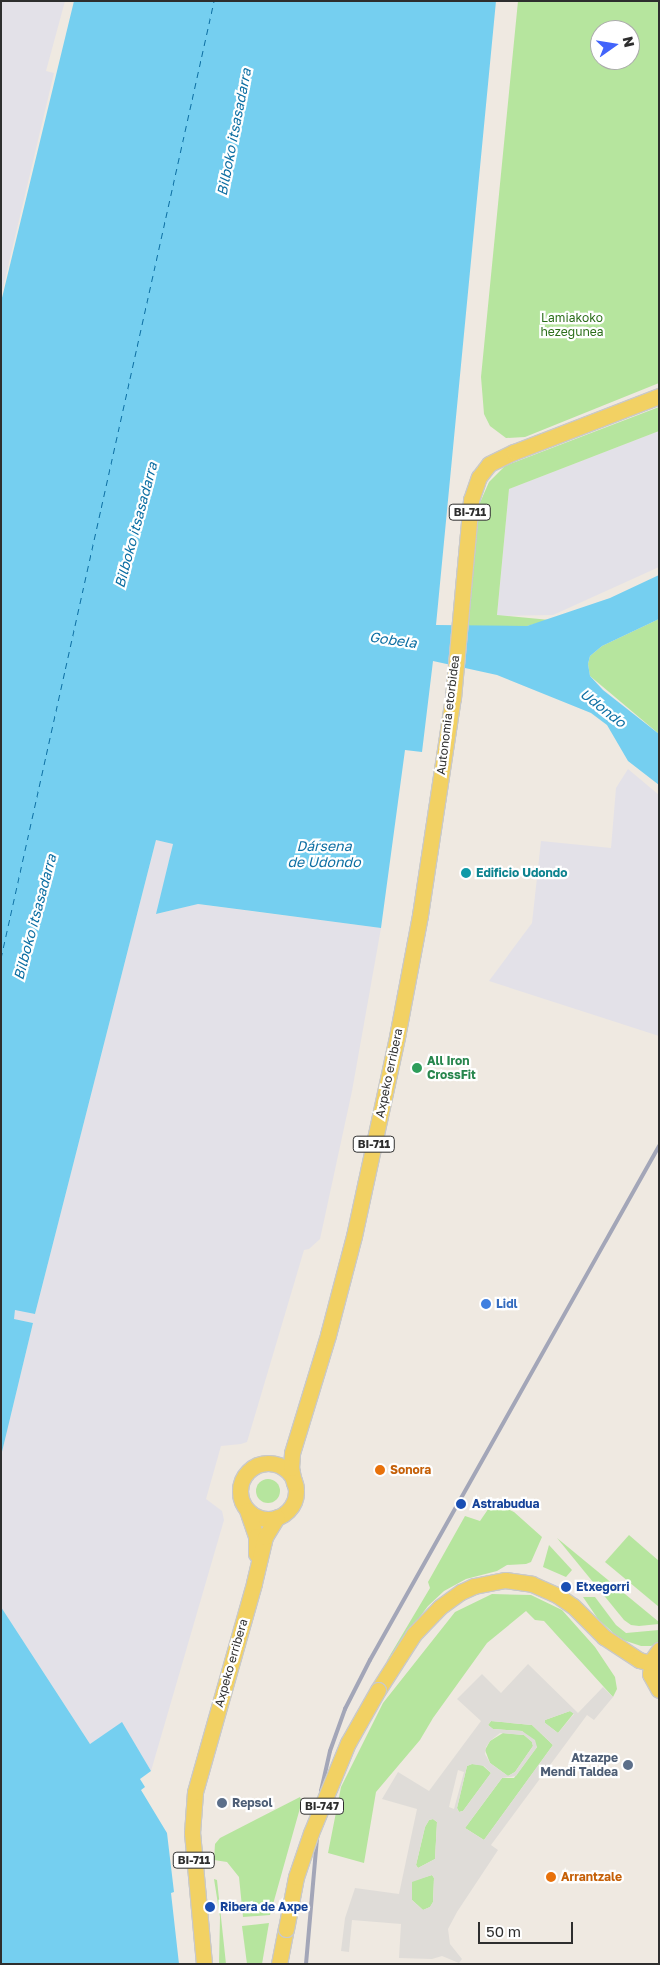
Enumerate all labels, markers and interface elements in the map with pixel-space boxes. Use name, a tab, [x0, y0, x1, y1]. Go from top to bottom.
north arrow	[590, 20, 640, 70]
text: N	[620, 35, 639, 49]
water label: Bilboko itsasadarra	[213, 67, 255, 197]
park label: Lamiakoko hezegunea	[540, 311, 604, 339]
water label: Bilboko itsasadarra	[111, 460, 161, 590]
road number: BI-711	[449, 504, 491, 520]
water label: Gobela	[368, 628, 418, 652]
street label: Autonomia etorbidea	[434, 654, 462, 776]
water label: Udondo	[577, 685, 629, 731]
water label: Dársena de Udondo	[287, 838, 361, 870]
water label: Bilboko itsasadarra	[10, 852, 60, 982]
place label: Edificio Udondo	[476, 866, 567, 880]
marker: Edificio Udondo	[460, 867, 472, 879]
street label: Axpeko erribera	[372, 1027, 406, 1119]
place label: All Iron CrossFit	[427, 1054, 476, 1082]
marker: All Iron CrossFit	[411, 1062, 423, 1074]
road number: BI-711	[353, 1136, 395, 1152]
place label: Lidl	[496, 1297, 518, 1311]
marker: Lidl	[480, 1298, 492, 1310]
place label: Sonora	[390, 1463, 431, 1477]
marker: Sonora	[374, 1464, 386, 1476]
marker: Astrabudua	[454, 1497, 468, 1511]
place label: Astrabudua	[472, 1497, 539, 1511]
place label: Etxegorri	[576, 1580, 629, 1594]
marker: Etxegorri	[560, 1581, 572, 1593]
street label: Axpeko erribera	[212, 1617, 250, 1709]
place label: Atzazpe Mendi Taldea	[540, 1751, 618, 1779]
marker: Atzazpe Mendi Taldea	[622, 1759, 634, 1771]
place label: Repsol	[232, 1796, 273, 1810]
marker: Repsol	[216, 1797, 228, 1809]
road number: BI-747	[300, 1798, 344, 1814]
road number: BI-711	[173, 1852, 215, 1868]
place label: Arrantzale	[561, 1870, 622, 1884]
marker: Arrantzale	[545, 1871, 557, 1883]
place label: Ribera de Axpe	[220, 1900, 308, 1914]
marker: Ribera de Axpe	[204, 1901, 216, 1913]
scale bar	[480, 1912, 575, 1944]
text: 50 m	[486, 1922, 521, 1940]

